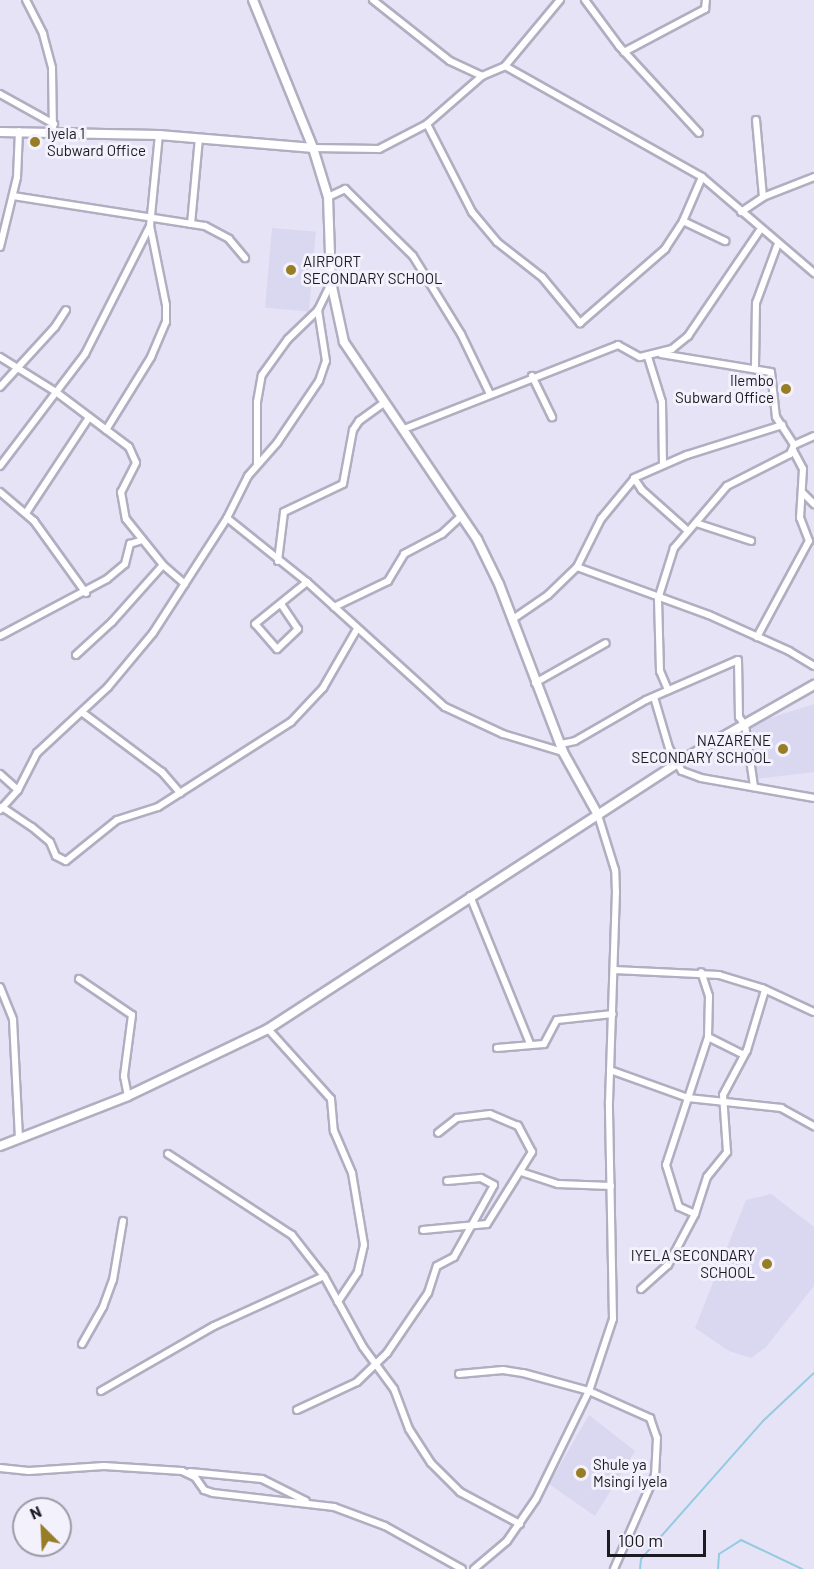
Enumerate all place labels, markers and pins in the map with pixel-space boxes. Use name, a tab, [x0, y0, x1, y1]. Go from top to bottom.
place label: Iyela 1 Subward Office	[47, 124, 146, 159]
marker: Iyela 1 Subward Office	[28, 135, 42, 149]
place label: AIRPORT SECONDARY SCHOOL	[303, 252, 443, 287]
marker: AIRPORT SECONDARY SCHOOL	[284, 263, 298, 277]
place label: Ilembo Subward Office	[675, 371, 774, 406]
marker: Ilembo Subward Office	[779, 382, 793, 396]
place label: NAZARENE SECONDARY SCHOOL	[631, 731, 771, 766]
marker: NAZARENE SECONDARY SCHOOL	[776, 742, 790, 756]
place label: IYELA SECONDARY SCHOOL	[631, 1246, 755, 1281]
marker: IYELA SECONDARY SCHOOL	[760, 1257, 774, 1271]
place label: Shule ya Msingi Iyela	[593, 1455, 667, 1490]
marker: Shule ya Msingi Iyela	[574, 1466, 588, 1480]

